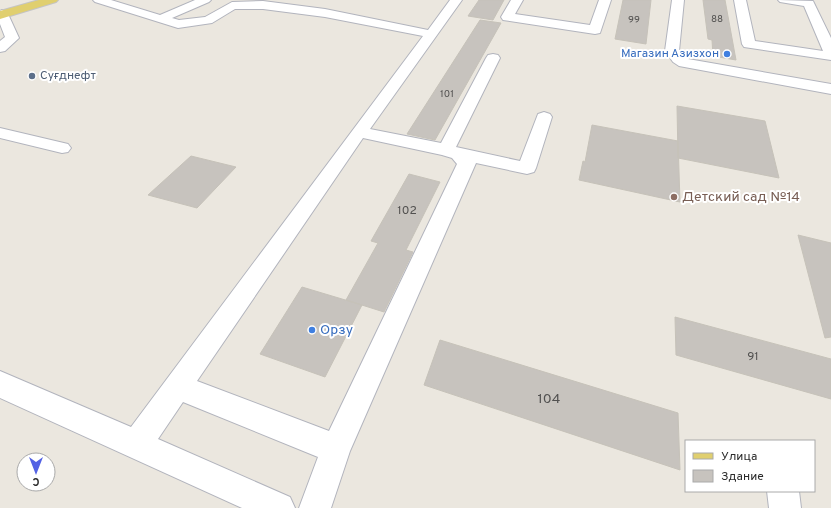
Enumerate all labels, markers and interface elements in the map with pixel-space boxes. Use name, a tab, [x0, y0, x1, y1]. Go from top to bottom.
house number: 88	[711, 13, 723, 26]
house number: 99	[628, 14, 640, 27]
place label: Магазин Азизхон	[621, 46, 719, 62]
marker: Магазин Азизхон	[722, 49, 732, 59]
place label: Суғднефт	[40, 68, 97, 84]
marker: Суғднефт	[27, 71, 37, 81]
house number: 101	[440, 88, 454, 101]
place label: Детский сад №14	[682, 189, 800, 206]
marker: Детский сад №14	[669, 192, 679, 202]
house number: 102	[397, 203, 417, 219]
place label: Орзу	[320, 322, 353, 339]
marker: Орзу	[307, 325, 317, 335]
house number: 91	[747, 349, 759, 365]
house number: 104	[538, 391, 560, 408]
legend	[685, 440, 815, 492]
text: Улица	[721, 449, 757, 465]
north arrow	[16, 452, 56, 492]
text: Здание	[721, 469, 764, 485]
text: С	[32, 474, 40, 488]

